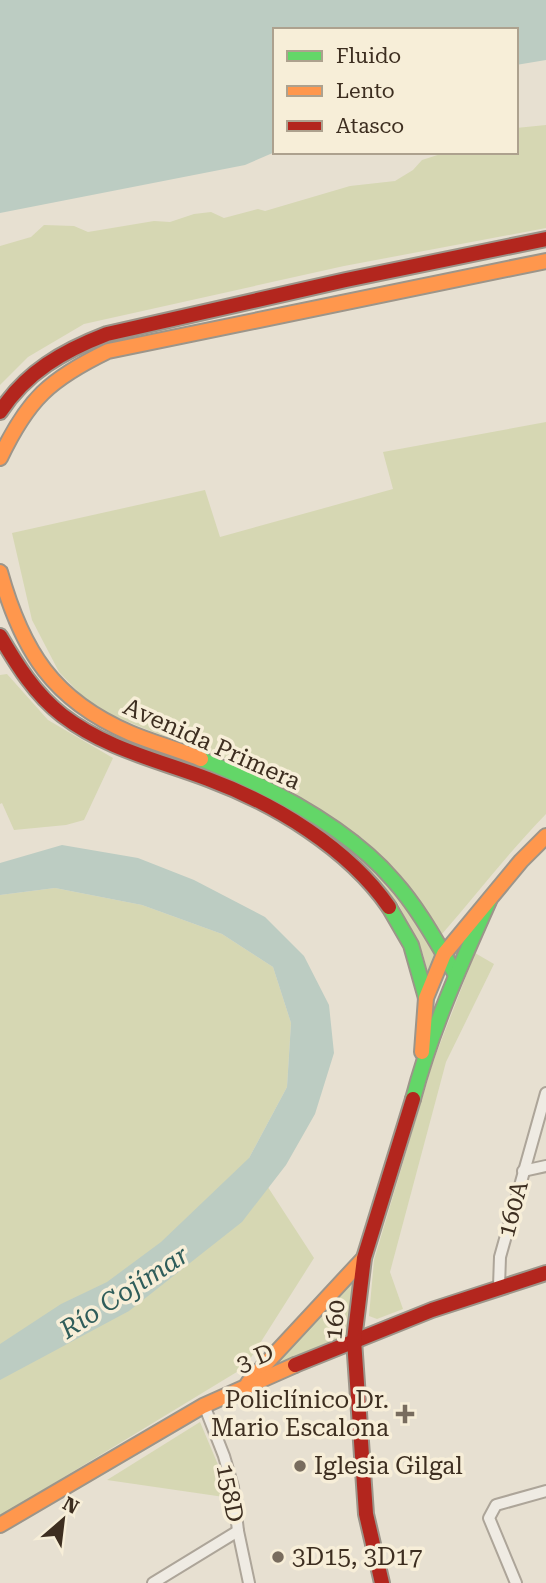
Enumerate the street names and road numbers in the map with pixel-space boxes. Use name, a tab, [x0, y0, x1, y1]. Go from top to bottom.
street label: Avenida Primera	[119, 692, 305, 796]
street label: 160A	[492, 1178, 534, 1240]
street label: 160	[319, 1299, 351, 1341]
street label: 3 D	[232, 1338, 278, 1378]
street label: 158D	[211, 1461, 249, 1525]

